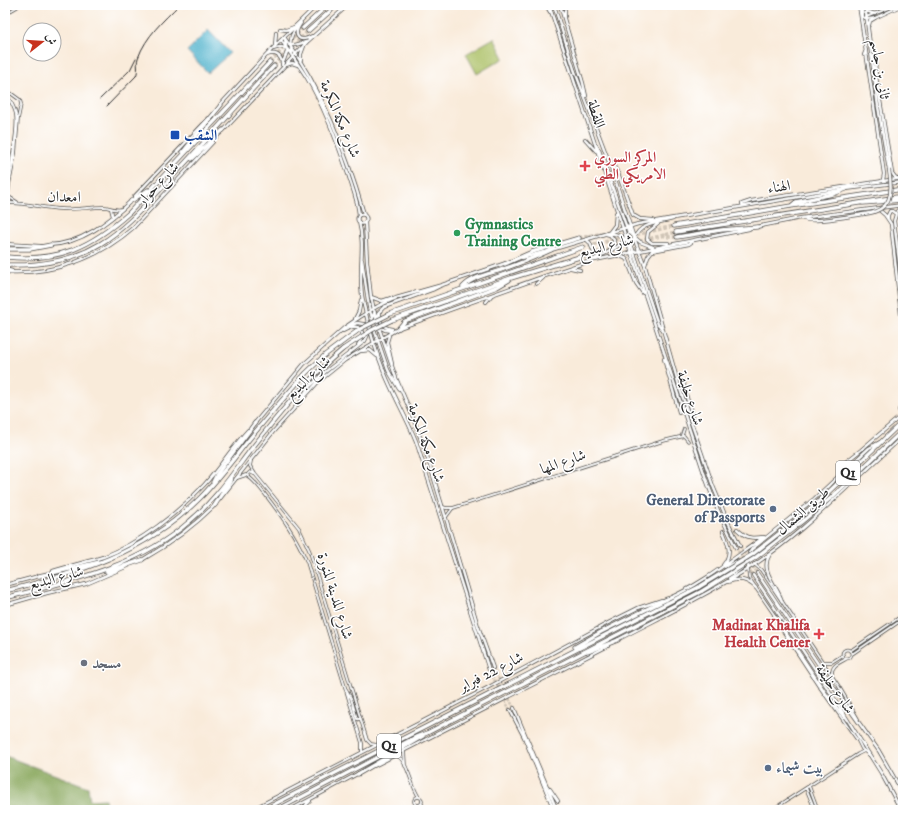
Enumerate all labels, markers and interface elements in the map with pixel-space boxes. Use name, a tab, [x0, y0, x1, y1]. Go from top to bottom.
north arrow	[22, 22, 62, 62]
text: ش	[42, 32, 59, 47]
street label: ثانى بن جاسم	[861, 37, 894, 102]
street label: شارع مكة المكرمة	[312, 77, 365, 162]
street label: اللقطة	[583, 97, 609, 131]
place label: الشقب	[184, 126, 217, 145]
marker: الشقب	[169, 129, 181, 141]
place label: المركز السوري الامريكي الطبي	[594, 148, 666, 188]
street label: شارع حوار	[131, 158, 185, 214]
marker: المركز السوري الامريكي الطبي	[579, 160, 591, 172]
street label: الهناء	[766, 176, 792, 198]
street label: امعدان	[47, 187, 81, 207]
place label: Gymnastics Training Centre	[464, 215, 562, 251]
marker: Gymnastics Training Centre	[452, 228, 462, 238]
street label: شارع البديع	[576, 230, 636, 266]
street label: شارع البديع	[281, 352, 338, 407]
street label: شارع خليفة	[669, 368, 708, 429]
street label: شارع مكة المكرمة	[400, 401, 449, 486]
street label: شارع المها	[538, 445, 589, 481]
road number: Q1	[836, 461, 860, 485]
street label: طريق الشمال	[772, 483, 834, 539]
place label: General Directorate of Passports	[646, 491, 766, 527]
marker: General Directorate of Passports	[768, 504, 778, 514]
street label: شارع المدينة المنورة	[310, 550, 357, 643]
street label: شارع البديع	[26, 562, 87, 598]
place label: Madinat Khalifa Health Center	[712, 616, 811, 652]
marker: Madinat Khalifa Health Center	[813, 628, 825, 640]
street label: شارع 22 فبراير	[454, 648, 528, 700]
place label: مسجد	[92, 654, 122, 673]
marker: مسجد	[79, 658, 89, 668]
street label: شارع خليفة	[809, 660, 859, 719]
road number: Q1	[377, 734, 401, 758]
place label: بيت شيماء	[776, 759, 823, 778]
marker: بيت شيماء	[763, 763, 773, 773]

